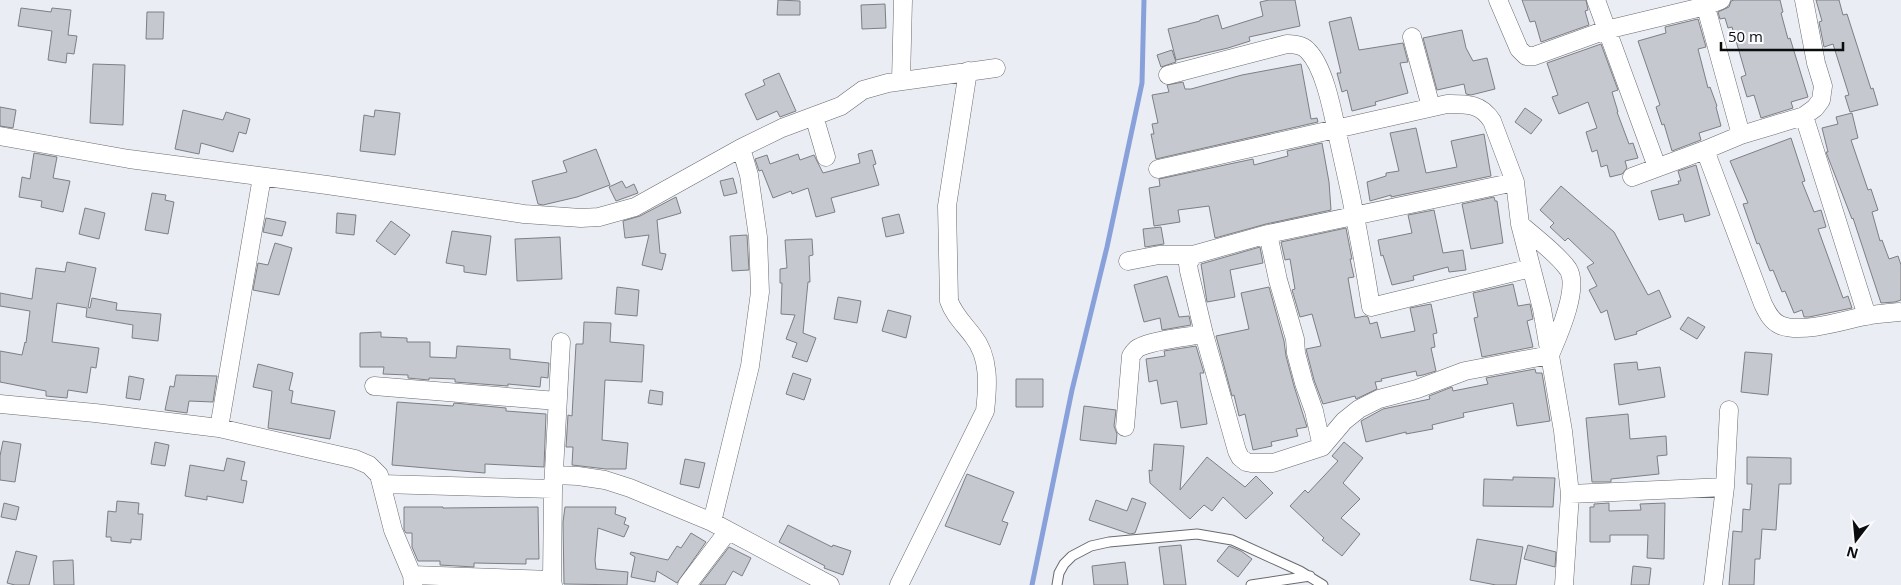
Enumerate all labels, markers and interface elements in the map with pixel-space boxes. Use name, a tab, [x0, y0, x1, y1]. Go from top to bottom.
scale bar	[1721, 20, 1844, 52]
text: 50 m	[1728, 26, 1763, 46]
north arrow	[1831, 515, 1881, 565]
text: N	[1844, 542, 1860, 564]

